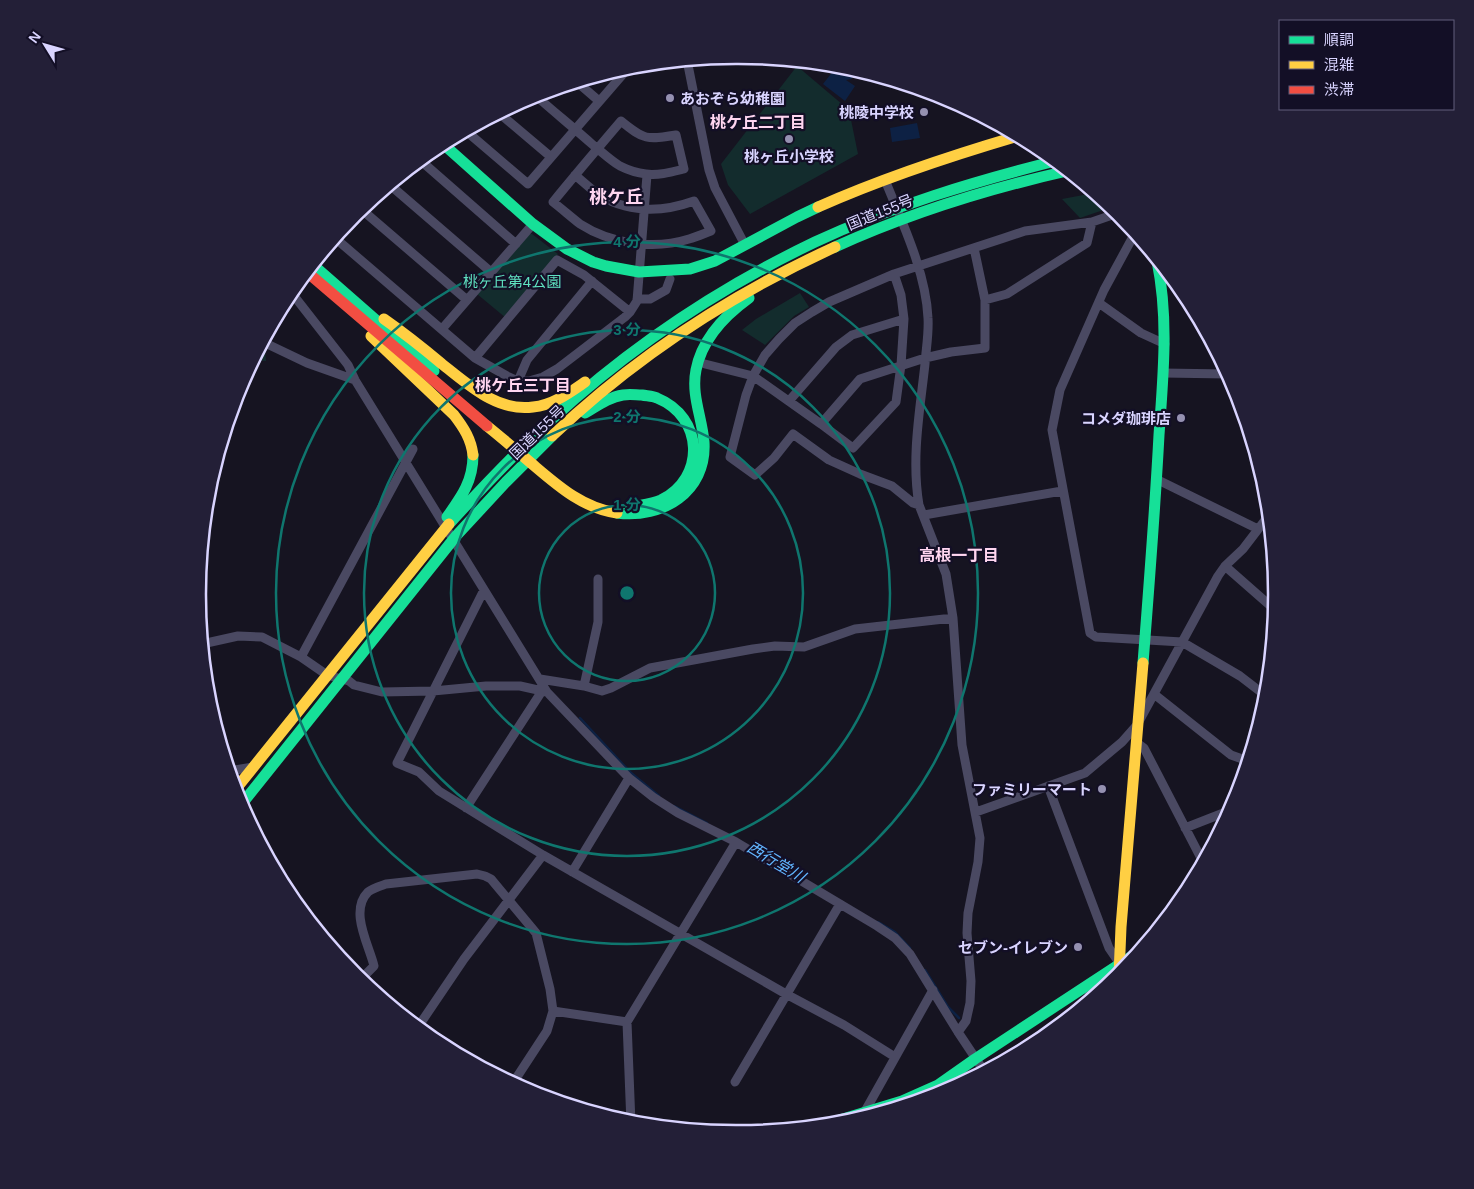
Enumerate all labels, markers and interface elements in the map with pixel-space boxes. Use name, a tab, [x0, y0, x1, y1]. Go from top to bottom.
north arrow	[20, 20, 70, 70]
legend	[1279, 20, 1454, 110]
text: N	[25, 28, 44, 46]
text: 順調	[1324, 31, 1354, 48]
text: 混雑	[1324, 56, 1354, 73]
text: 渋滞	[1324, 81, 1354, 98]
place label: あおぞら幼稚園	[680, 90, 785, 107]
marker: あおぞら幼稚園	[664, 92, 676, 104]
place label: 桃陵中学校	[839, 104, 914, 121]
marker: 桃陵中学校	[918, 106, 930, 118]
district label: 桃ケ丘二丁目	[710, 114, 806, 131]
marker: 桃ヶ丘小学校	[783, 133, 795, 145]
place label: 桃ヶ丘小学校	[744, 148, 834, 165]
district label: 桃ケ丘	[589, 187, 643, 207]
street label: 国道155号	[844, 191, 916, 233]
text: 4 分	[613, 233, 641, 250]
park label: 桃ヶ丘第4公園	[463, 273, 561, 290]
text: 3 分	[613, 321, 641, 338]
district label: 桃ケ丘三丁目	[475, 377, 571, 394]
street label: 国道155号	[506, 402, 568, 462]
text: 2 分	[613, 408, 641, 425]
place label: コメダ珈琲店	[1081, 410, 1171, 427]
marker: コメダ珈琲店	[1175, 412, 1187, 424]
text: 1 分	[613, 496, 641, 513]
district label: 高根一丁目	[919, 547, 999, 564]
centre of rings	[618, 584, 636, 602]
place label: ファミリーマート	[972, 781, 1092, 798]
marker: ファミリーマート	[1096, 783, 1108, 795]
water label: 西行堂川	[744, 838, 810, 887]
place label: セブン-イレブン	[958, 939, 1068, 956]
marker: セブン-イレブン	[1072, 941, 1084, 953]

